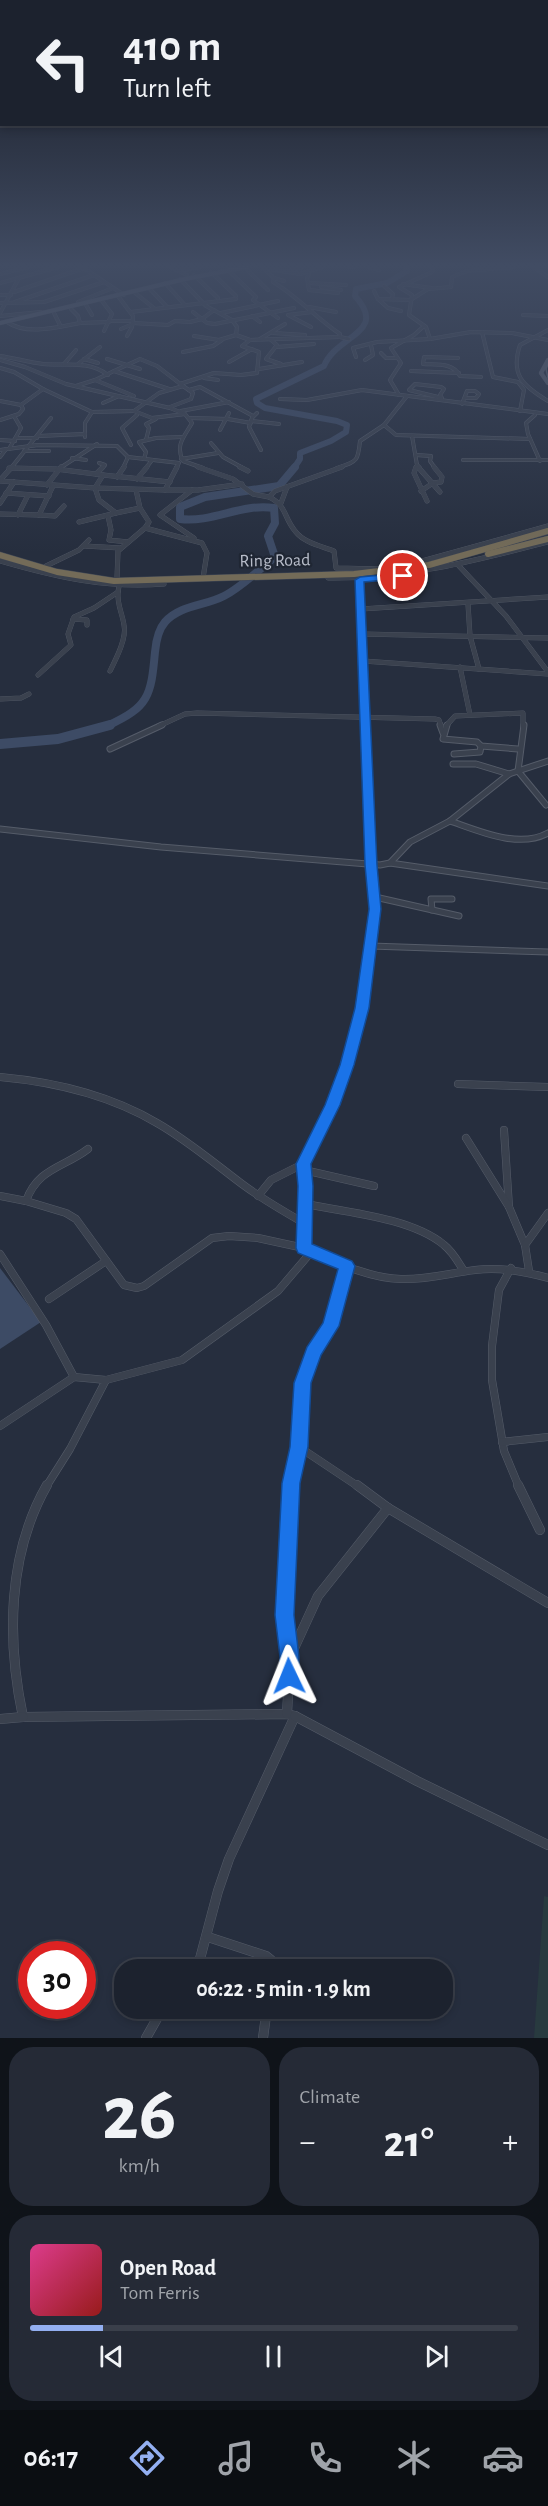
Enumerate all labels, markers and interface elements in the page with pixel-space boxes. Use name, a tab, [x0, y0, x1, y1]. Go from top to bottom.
icon: left	[24, 24, 102, 102]
text: 410 m	[123, 26, 221, 68]
text: Turn left	[123, 75, 211, 102]
pin	[377, 550, 428, 601]
street label: Ring Road	[239, 551, 311, 571]
icon: arrive	[386, 559, 419, 592]
position arrow	[257, 1644, 321, 1708]
speed limit sign: 30	[18, 1941, 96, 2019]
text: 06:22 · 5 min · 1.9 km	[196, 1978, 371, 2000]
text: 26	[102, 2076, 176, 2154]
text: Climate	[300, 2087, 360, 2107]
text: 21°	[383, 2120, 434, 2165]
text: −	[300, 2126, 315, 2159]
text: +	[502, 2126, 518, 2159]
text: km/h	[119, 2156, 160, 2176]
text: Open Road	[120, 2257, 216, 2279]
text: Tom Ferris	[120, 2283, 200, 2303]
icon: previous	[95, 2340, 128, 2373]
icon: pause	[257, 2340, 290, 2373]
icon: next	[420, 2340, 453, 2373]
icon: directions	[126, 2437, 168, 2479]
icon: music	[215, 2437, 257, 2479]
icon: phone	[304, 2437, 346, 2479]
icon: climate	[393, 2437, 435, 2479]
icon: car	[482, 2437, 524, 2479]
text: 06:17	[24, 2444, 78, 2471]

